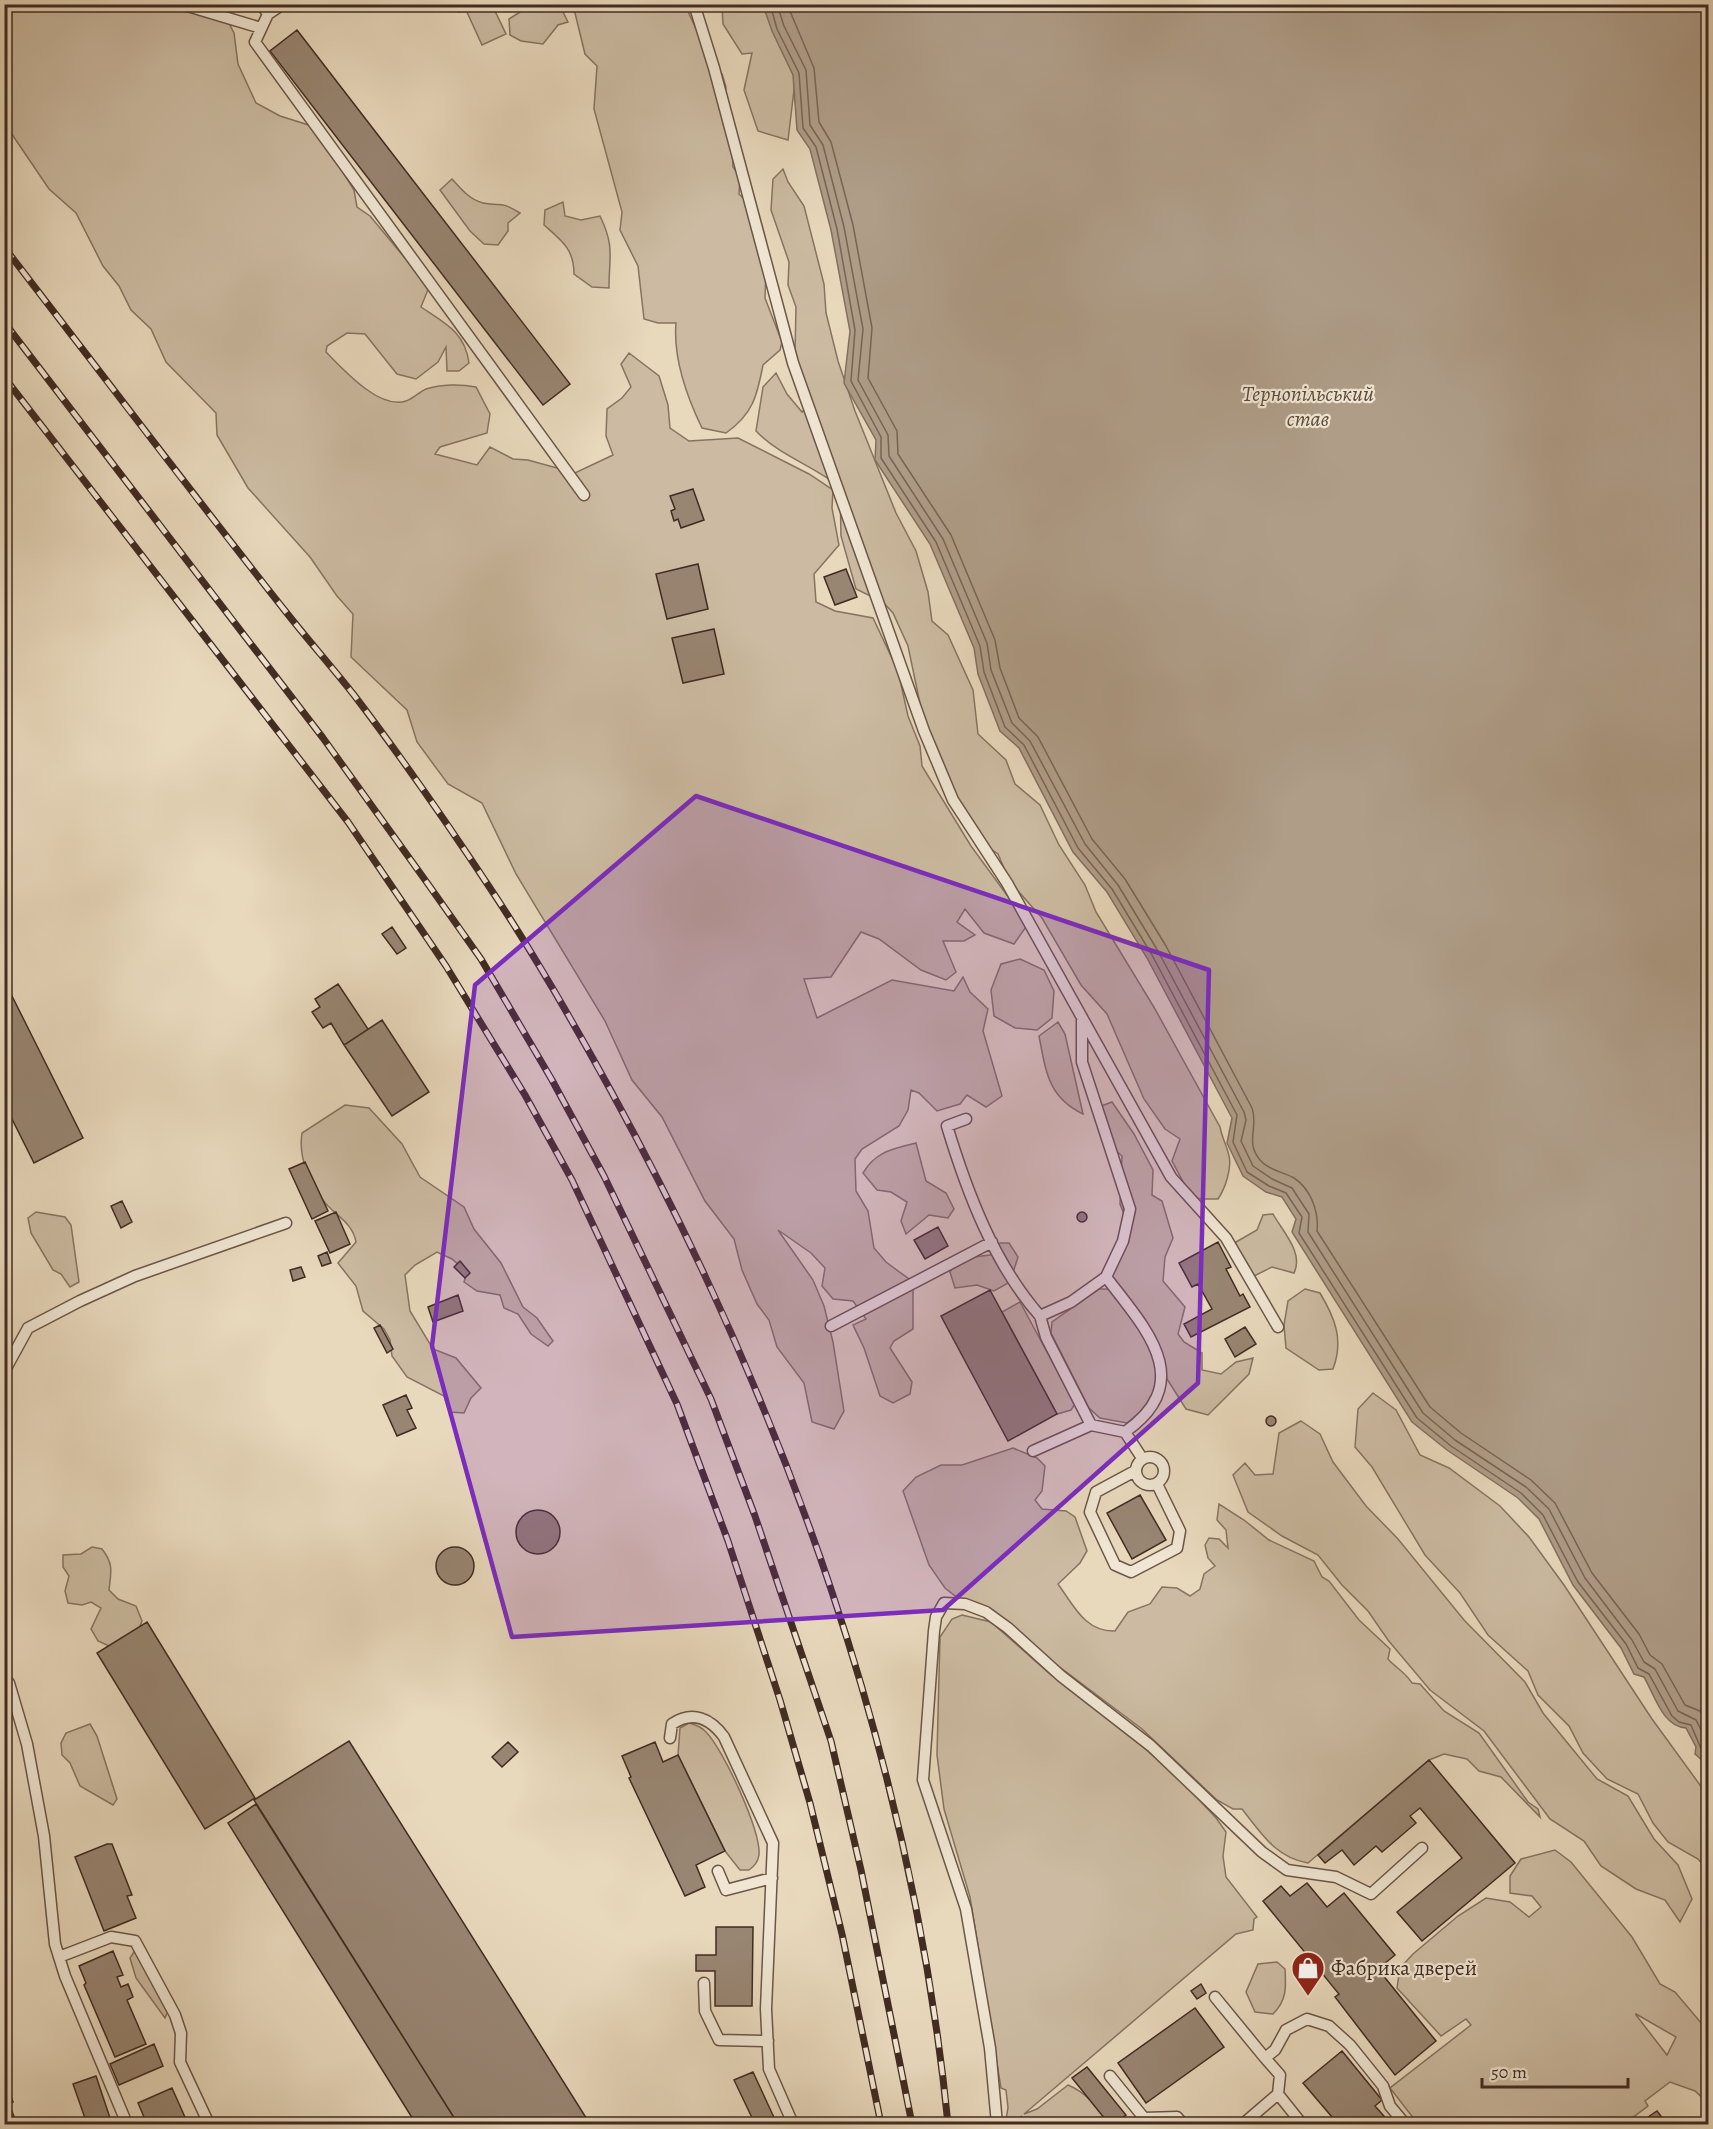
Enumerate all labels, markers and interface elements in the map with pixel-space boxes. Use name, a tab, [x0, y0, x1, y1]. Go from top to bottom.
water label: Тернопільський став	[1242, 379, 1374, 434]
shop icon: Фабрика дверей	[1290, 1950, 1326, 1997]
place label: Фабрика дверей	[1331, 1954, 1477, 1982]
scale bar	[1482, 2051, 1628, 2089]
text: 50 m	[1491, 2060, 1527, 2084]

